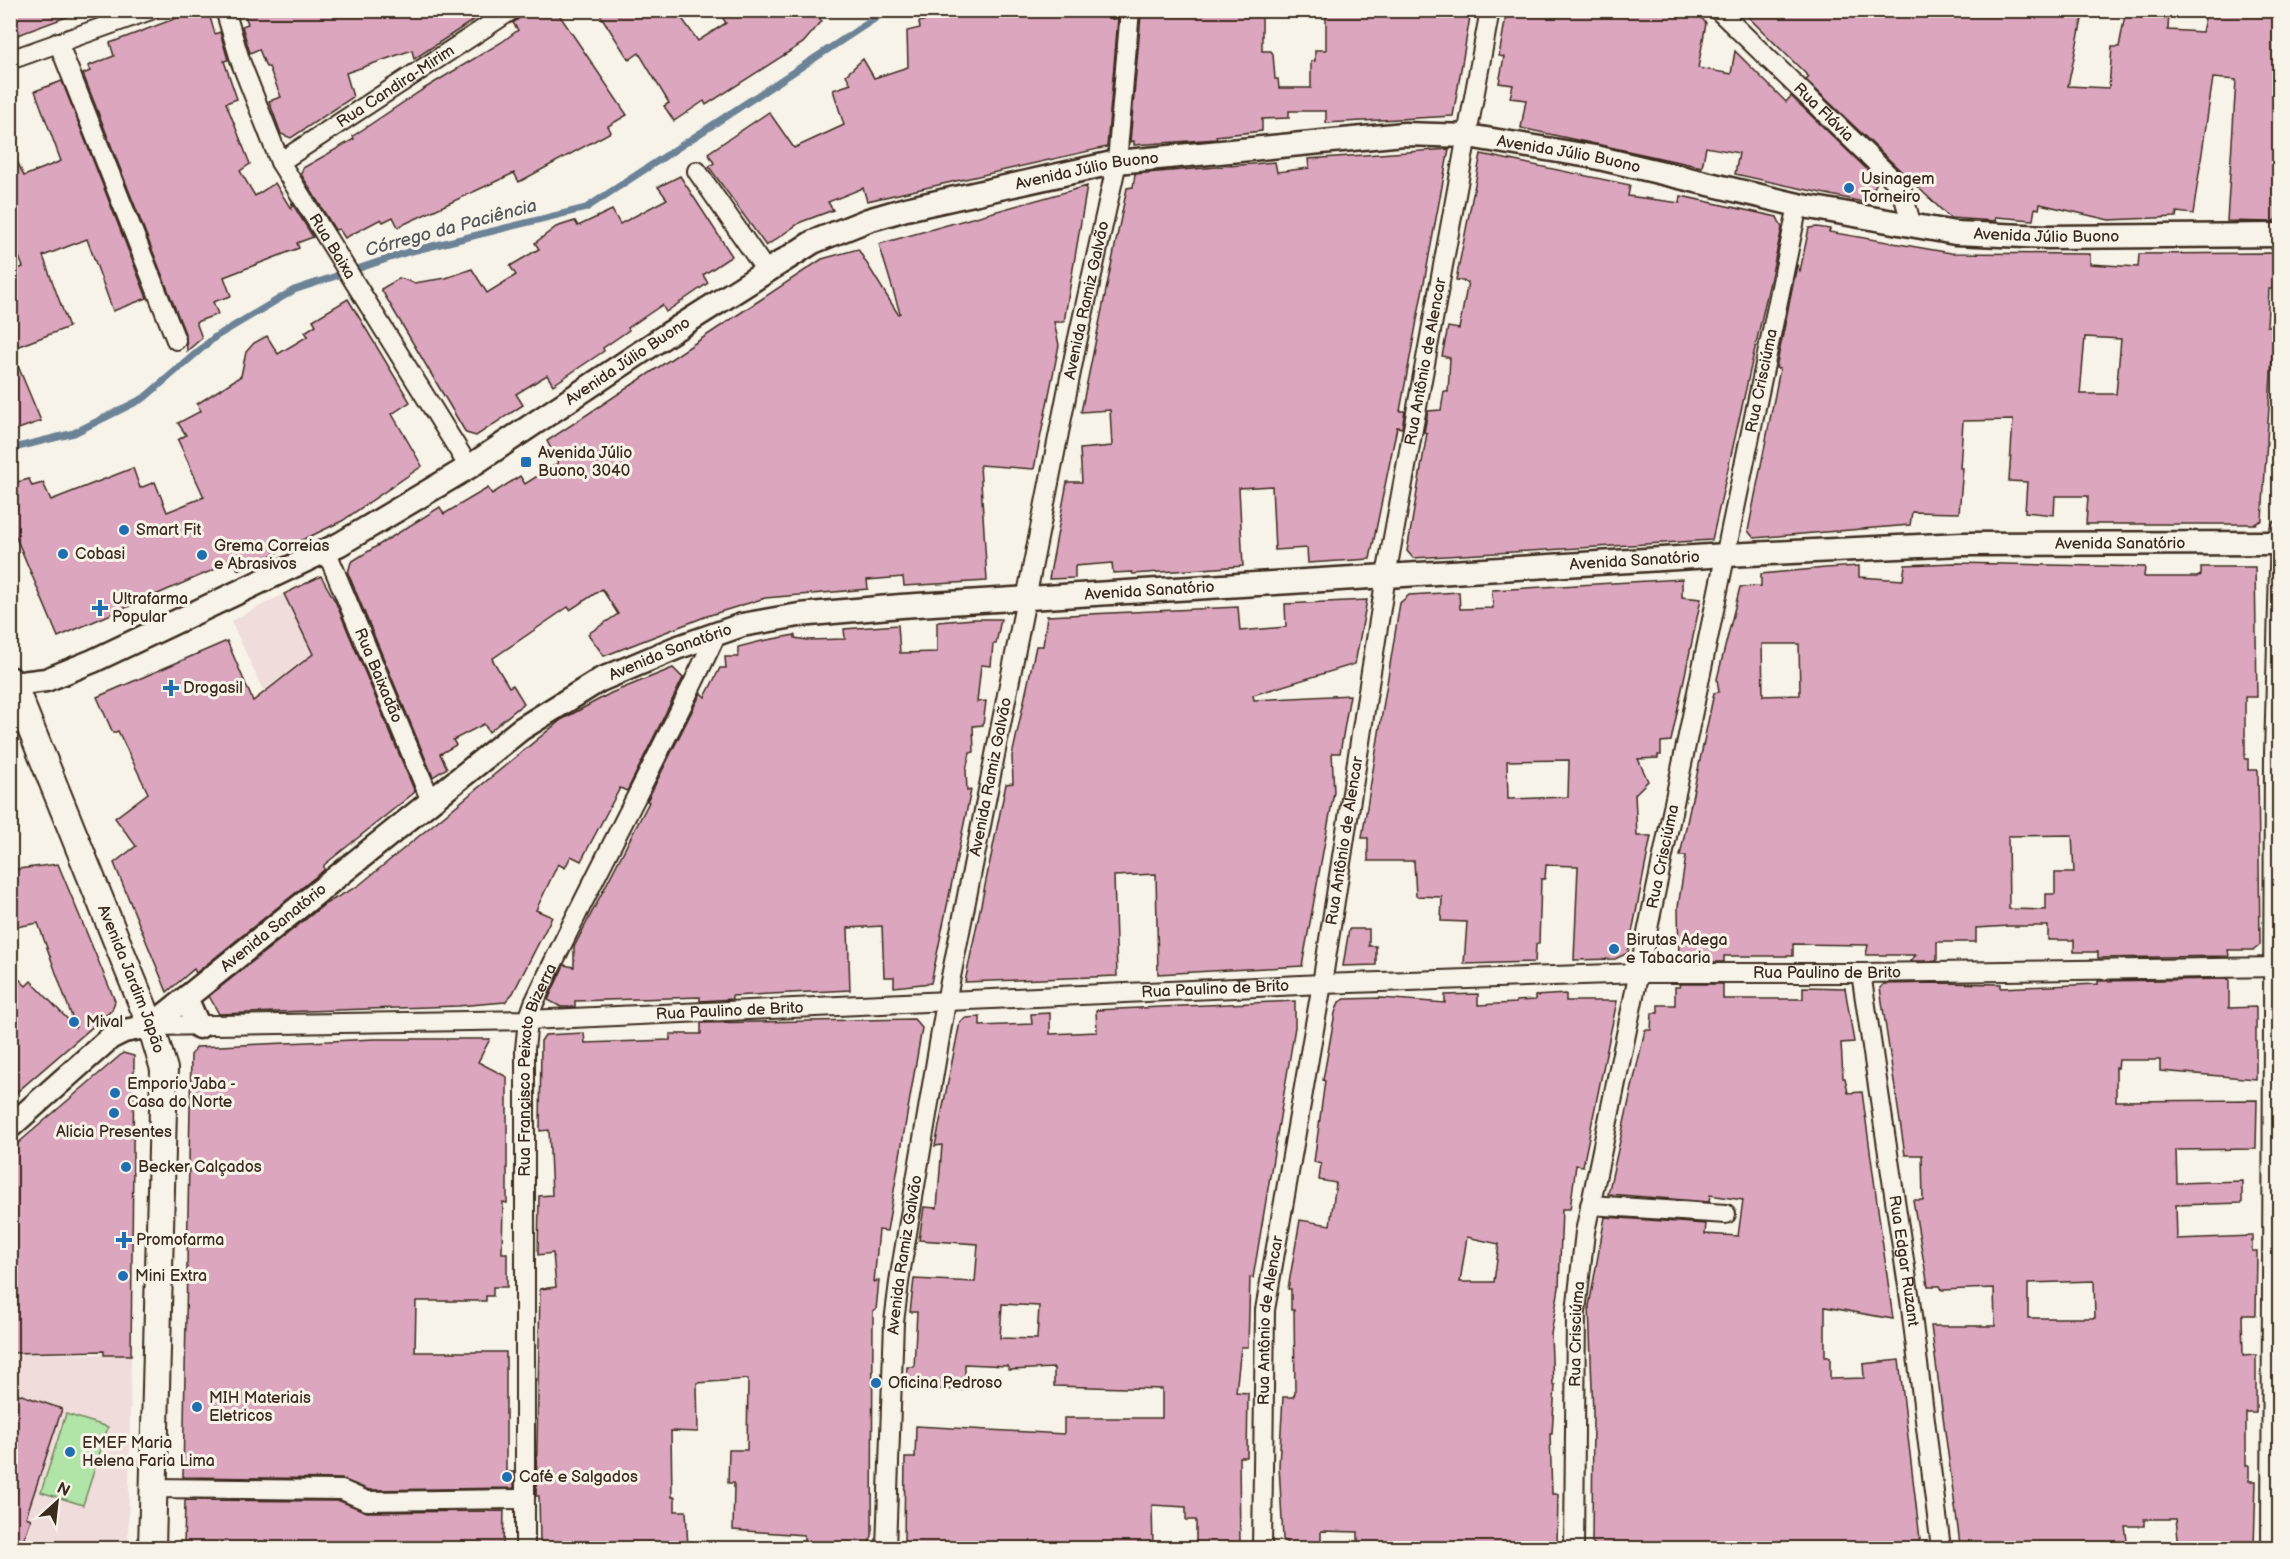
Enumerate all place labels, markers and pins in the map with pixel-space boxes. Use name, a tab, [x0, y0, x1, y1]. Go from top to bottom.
place label: Usinagem Torneiro	[1861, 170, 1934, 207]
marker: Usinagem Torneiro	[1842, 181, 1856, 195]
place label: Avenida Júlio Buono, 3040	[538, 444, 632, 481]
marker: Avenida Júlio Buono, 3040	[519, 455, 533, 469]
place label: Smart Fit	[136, 521, 201, 540]
marker: Smart Fit	[117, 523, 131, 537]
place label: Grema Correias e Abrasivos	[214, 537, 330, 574]
place label: Cobasi	[75, 545, 125, 564]
marker: Cobasi	[56, 547, 70, 561]
marker: Grema Correias e Abrasivos	[195, 548, 209, 562]
place label: Ultrafarma Popular	[112, 590, 188, 627]
marker: Ultrafarma Popular	[93, 601, 107, 615]
place label: Drogasil	[183, 679, 243, 698]
marker: Drogasil	[164, 681, 178, 695]
place label: Birutas Adega e Tabacaria	[1626, 931, 1728, 968]
marker: Birutas Adega e Tabacaria	[1607, 942, 1621, 956]
place label: Mival	[86, 1013, 123, 1032]
marker: Mival	[67, 1015, 81, 1029]
place label: Emporio Jaba - Casa do Norte	[127, 1075, 236, 1112]
marker: Emporio Jaba - Casa do Norte	[108, 1086, 122, 1100]
marker: Alicia Presentes	[107, 1106, 121, 1120]
place label: Alicia Presentes	[56, 1123, 172, 1142]
place label: Becker Calçados	[138, 1158, 262, 1177]
marker: Becker Calçados	[119, 1160, 133, 1174]
place label: Promofarma	[136, 1231, 224, 1250]
marker: Promofarma	[117, 1233, 131, 1247]
place label: Mini Extra	[135, 1267, 207, 1286]
marker: Mini Extra	[116, 1269, 130, 1283]
place label: Oficina Pedroso	[888, 1374, 1002, 1393]
marker: Oficina Pedroso	[869, 1376, 883, 1390]
place label: MIH Materiais Eletricos	[209, 1389, 311, 1426]
marker: MIH Materiais Eletricos	[190, 1400, 204, 1414]
place label: EMEF Maria Helena Faria Lima	[82, 1434, 215, 1471]
marker: EMEF Maria Helena Faria Lima	[63, 1445, 77, 1459]
place label: Café e Salgados	[519, 1468, 638, 1487]
marker: Café e Salgados	[500, 1470, 514, 1484]

